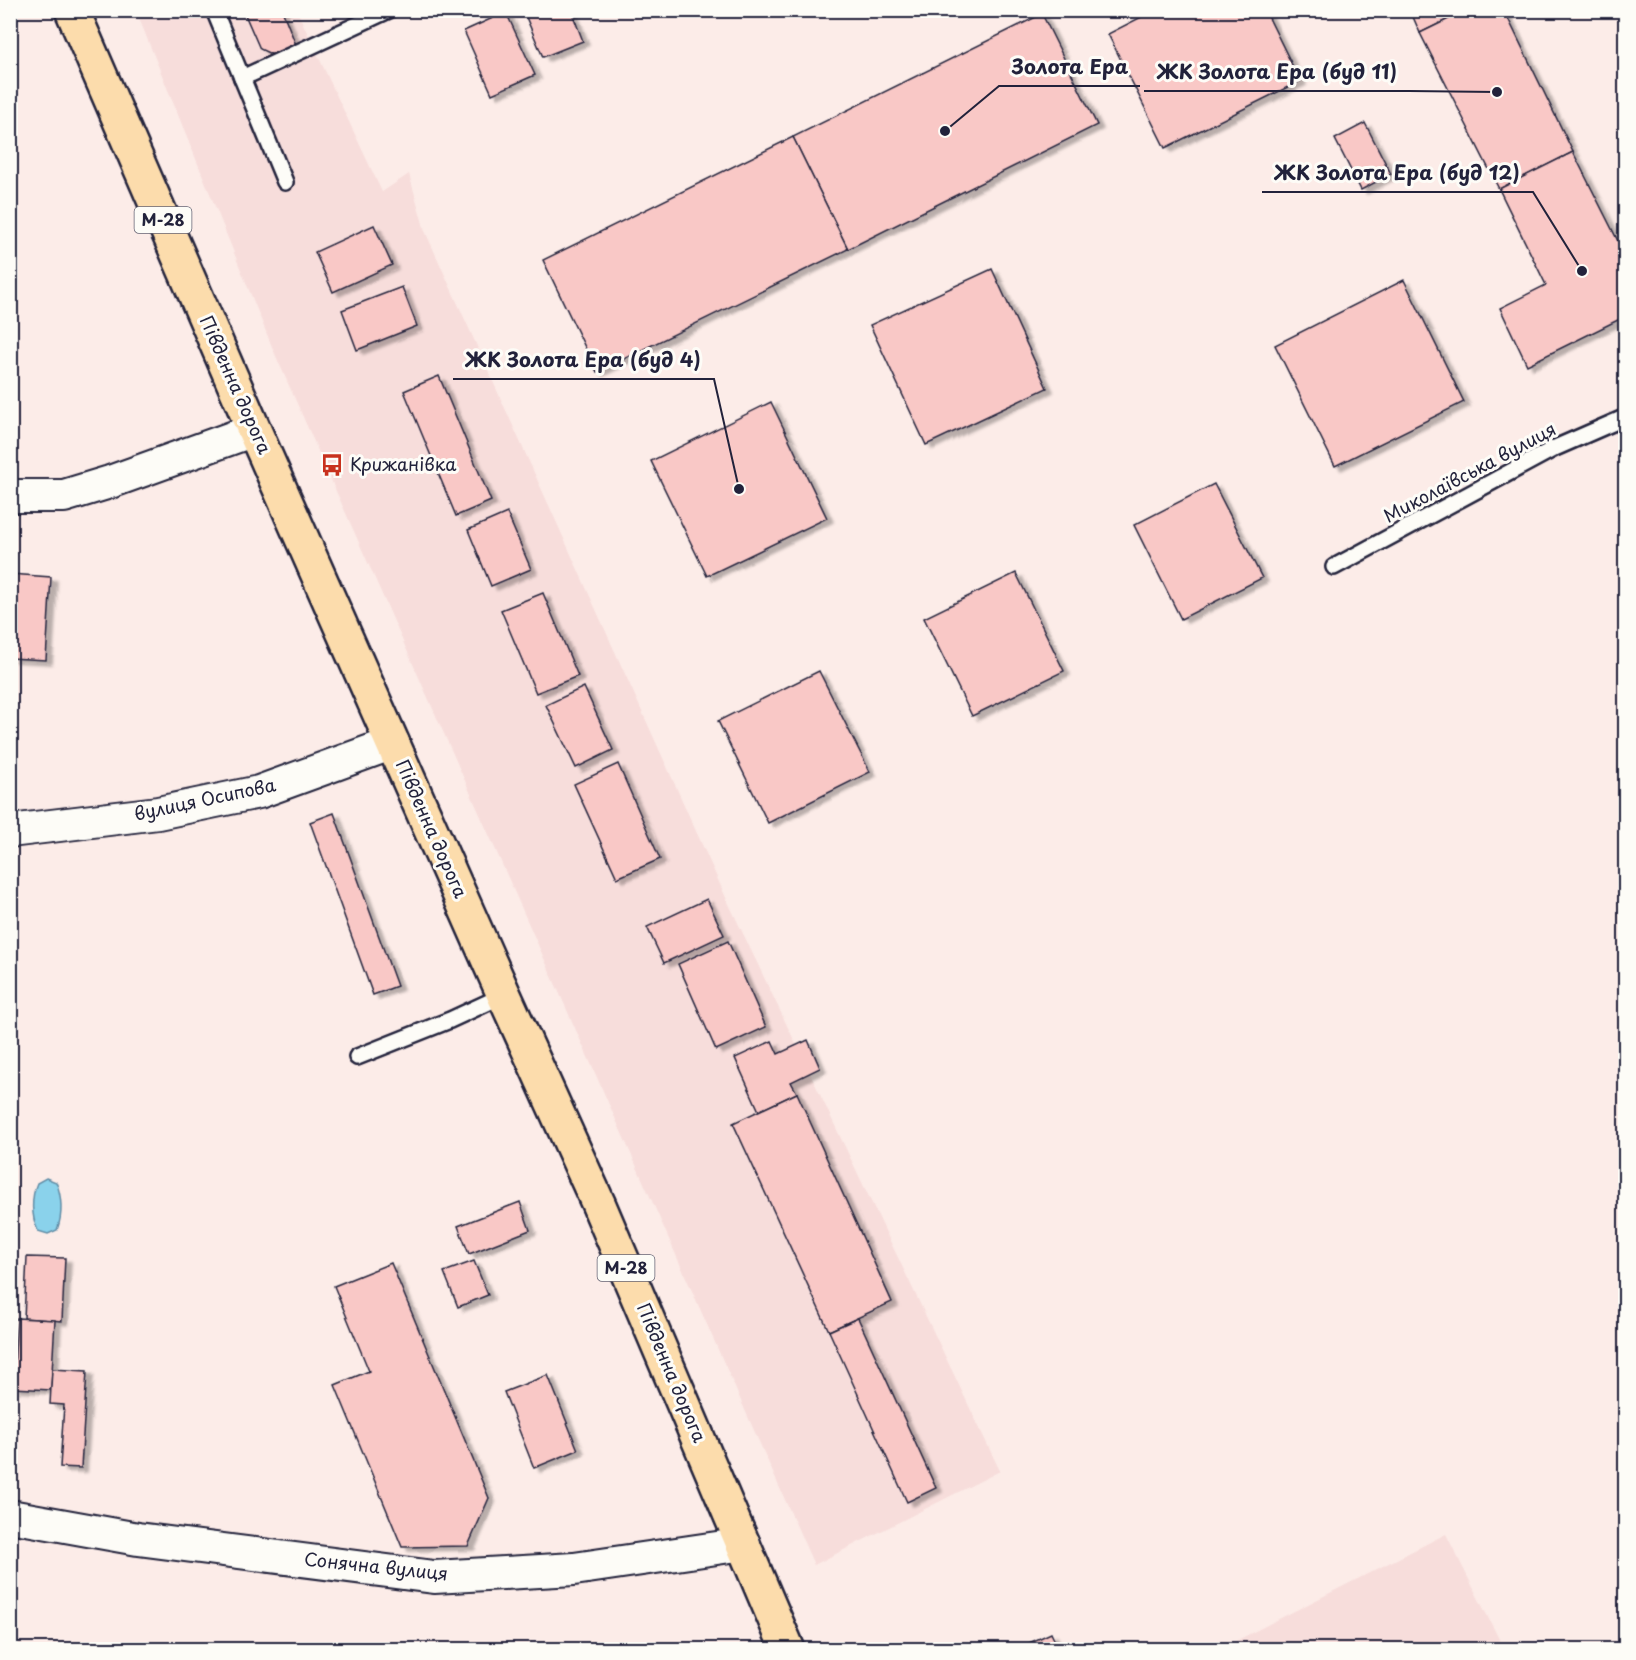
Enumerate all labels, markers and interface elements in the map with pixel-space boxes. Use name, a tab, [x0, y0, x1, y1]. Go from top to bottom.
callout: Золота Ера	[999, 48, 1140, 86]
text: Золота Ера	[1011, 51, 1129, 81]
callout: ЖК Золота Ера (буд 11)	[1144, 53, 1409, 91]
text: ЖК Золота Ера (буд 11)	[1156, 56, 1397, 86]
callout: ЖК Золота Ера (буд 12)	[1262, 154, 1533, 192]
text: ЖК Золота Ера (буд 12)	[1273, 157, 1520, 187]
road number: М-28	[134, 207, 192, 233]
street label: Південна дорога	[194, 311, 279, 459]
callout: ЖК Золота Ера (буд 4)	[453, 341, 714, 379]
text: ЖК Золота Ера (буд 4)	[464, 344, 701, 374]
street label: Миколаївська вулиця	[1378, 415, 1560, 529]
place label: Крижанiвка	[350, 450, 457, 477]
bus stop icon: Крижанiвка	[319, 452, 345, 478]
street label: Південна дорога	[390, 755, 475, 903]
street label: вулиця Осипова	[131, 770, 279, 827]
road number: М-28	[598, 1255, 654, 1281]
street label: Південна дорога	[631, 1299, 714, 1447]
street label: Сонячна вулиця	[303, 1545, 449, 1586]

